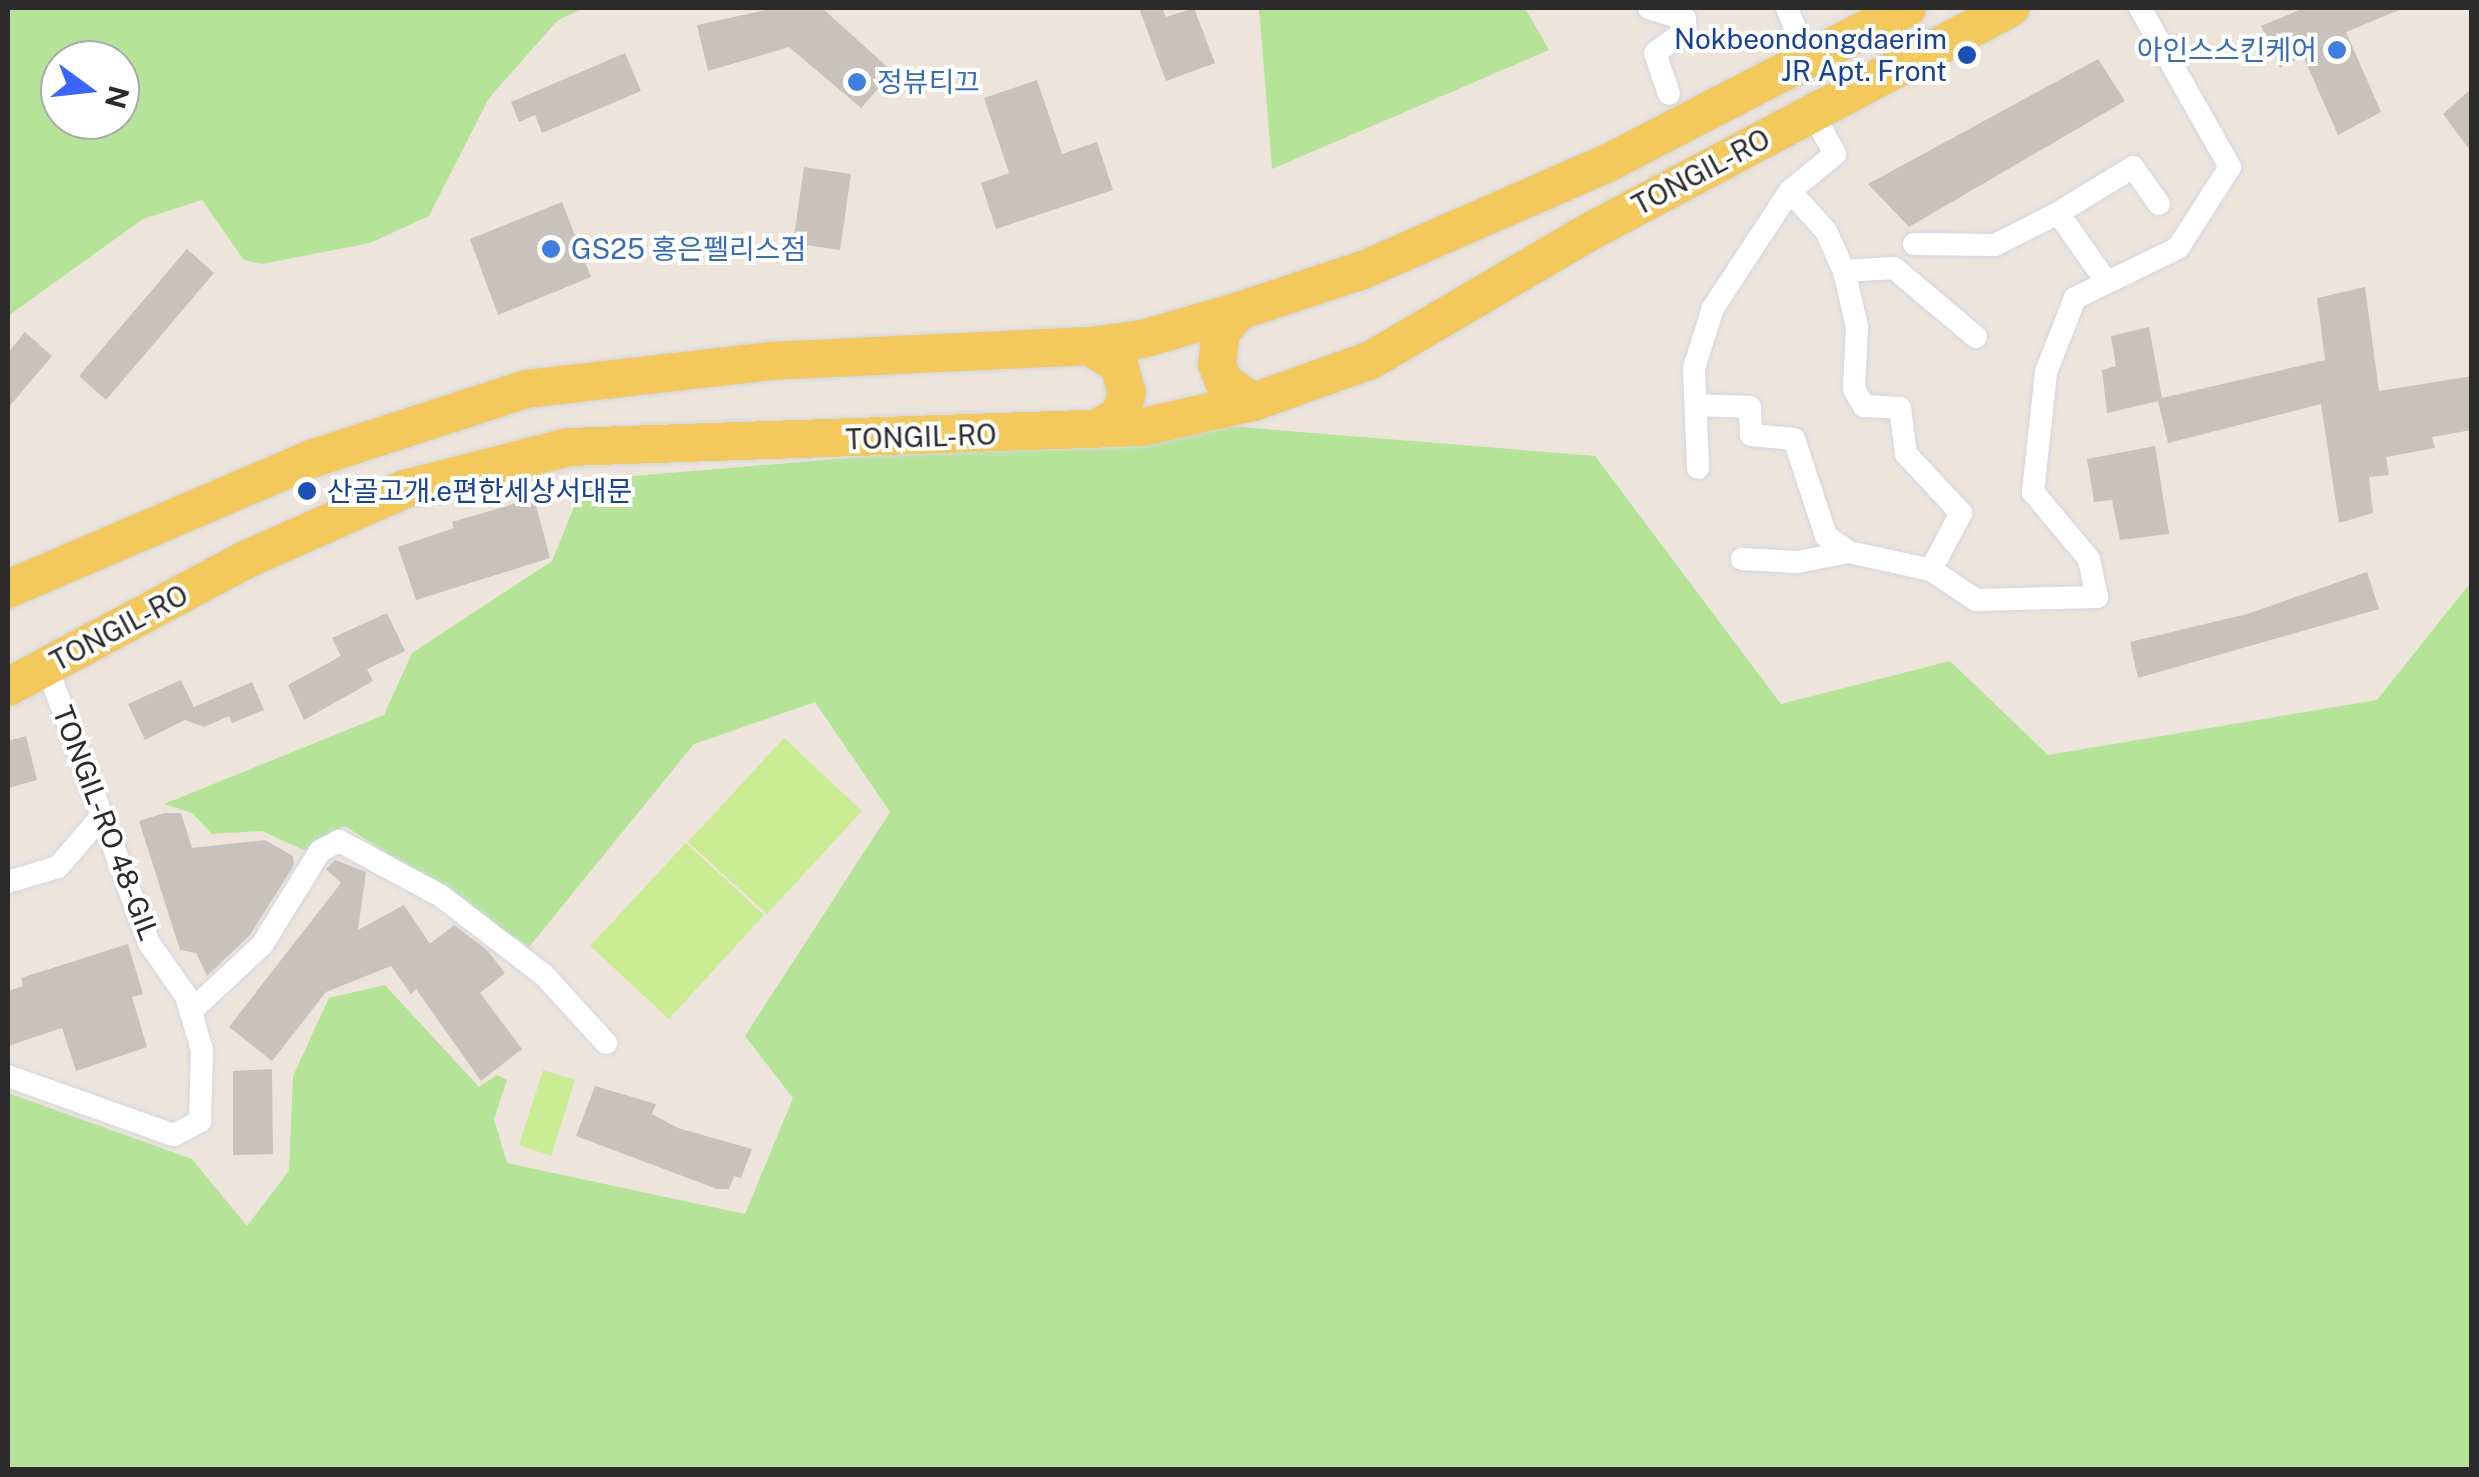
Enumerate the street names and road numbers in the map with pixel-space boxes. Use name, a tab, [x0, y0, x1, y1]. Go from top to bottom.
street label: TONGIL-RO	[1626, 122, 1776, 222]
street label: TONGIL-RO	[845, 418, 997, 456]
street label: TONGIL-RO	[44, 578, 194, 678]
street label: TONGIL-RO 48-GIL	[46, 701, 166, 945]

